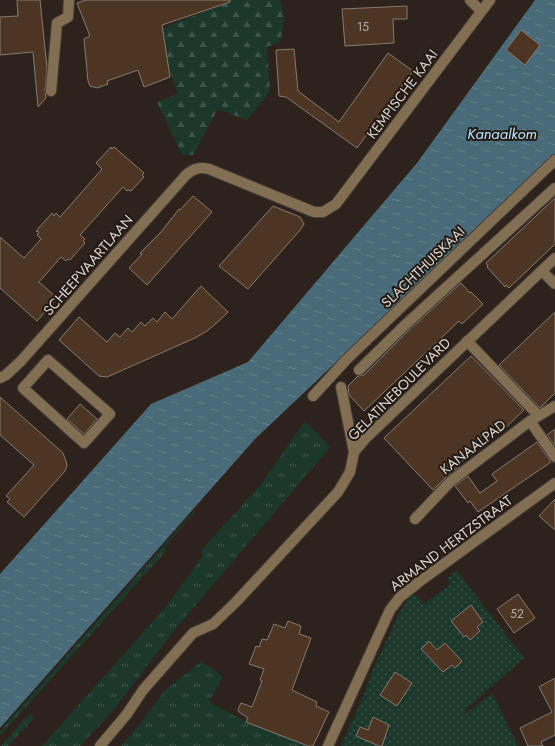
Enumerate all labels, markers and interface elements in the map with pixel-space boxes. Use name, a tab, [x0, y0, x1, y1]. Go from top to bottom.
house number: 15	[357, 18, 369, 36]
street label: KEMPISCHE KAAI	[362, 45, 442, 143]
water label: Kanaalkom	[467, 123, 537, 145]
street label: SCHEEPVAARTLAAN	[38, 210, 138, 320]
street label: SLACHTHUISKAAI	[377, 222, 469, 312]
street label: GELATINEBOULEVARD	[343, 333, 455, 445]
street label: KANAALPAD	[436, 415, 510, 479]
street label: ARMAND HERTZSTRAAT	[386, 490, 517, 596]
house number: 52	[510, 605, 524, 623]

